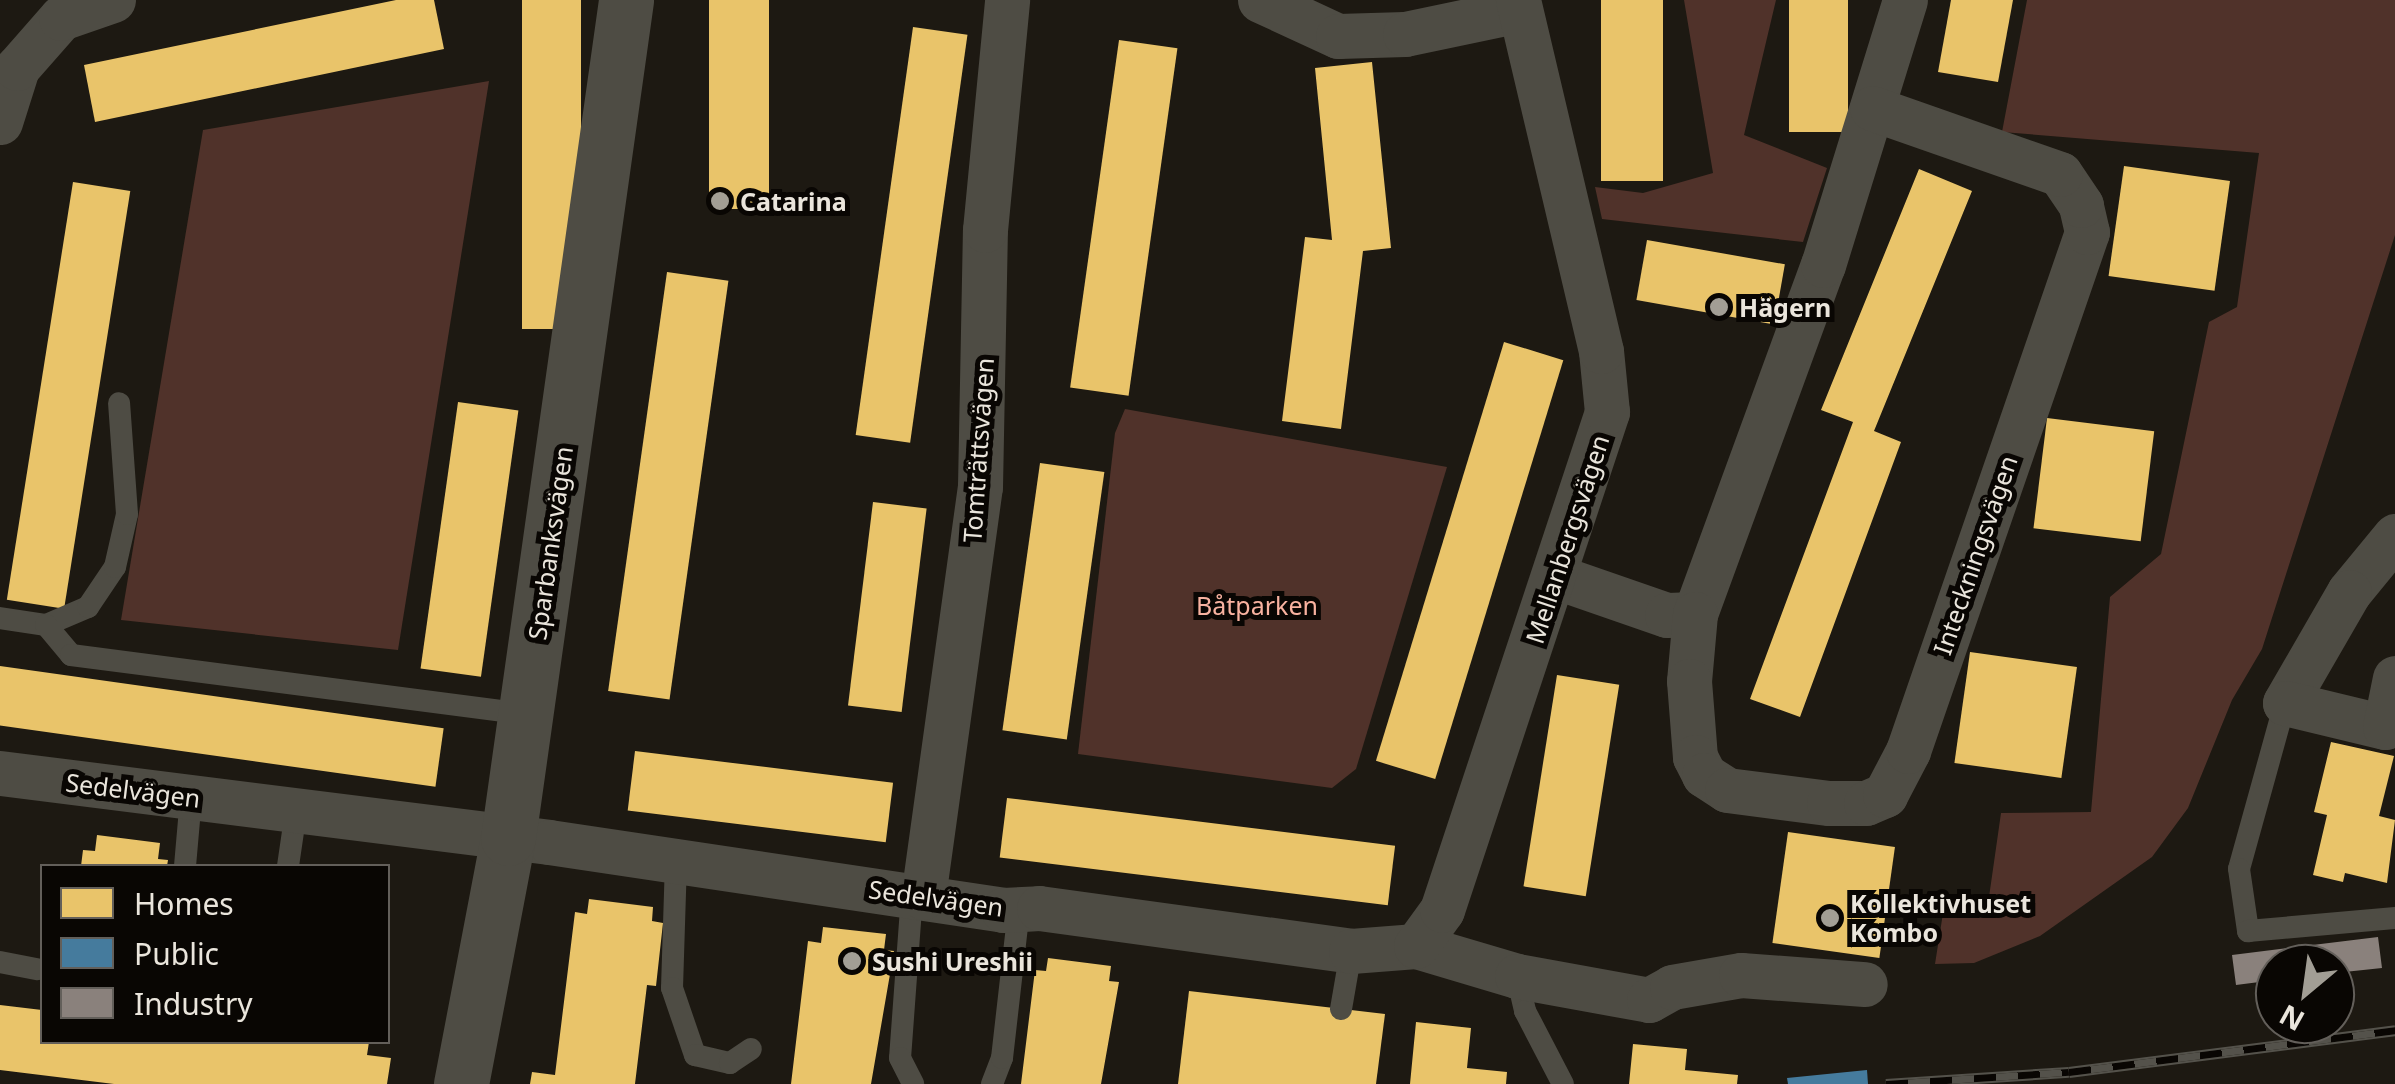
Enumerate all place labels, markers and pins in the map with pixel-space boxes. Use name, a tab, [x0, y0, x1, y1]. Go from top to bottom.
place label: Catarina	[740, 186, 847, 216]
marker: Catarina	[709, 190, 731, 212]
place label: Hägern	[1739, 292, 1831, 322]
marker: Hägern	[1708, 296, 1730, 318]
place label: Kollektivhuset Kombo	[1850, 889, 2031, 948]
marker: Kollektivhuset Kombo	[1819, 907, 1841, 929]
place label: Sushi Ureshii	[872, 946, 1033, 976]
marker: Sushi Ureshii	[841, 950, 863, 972]

